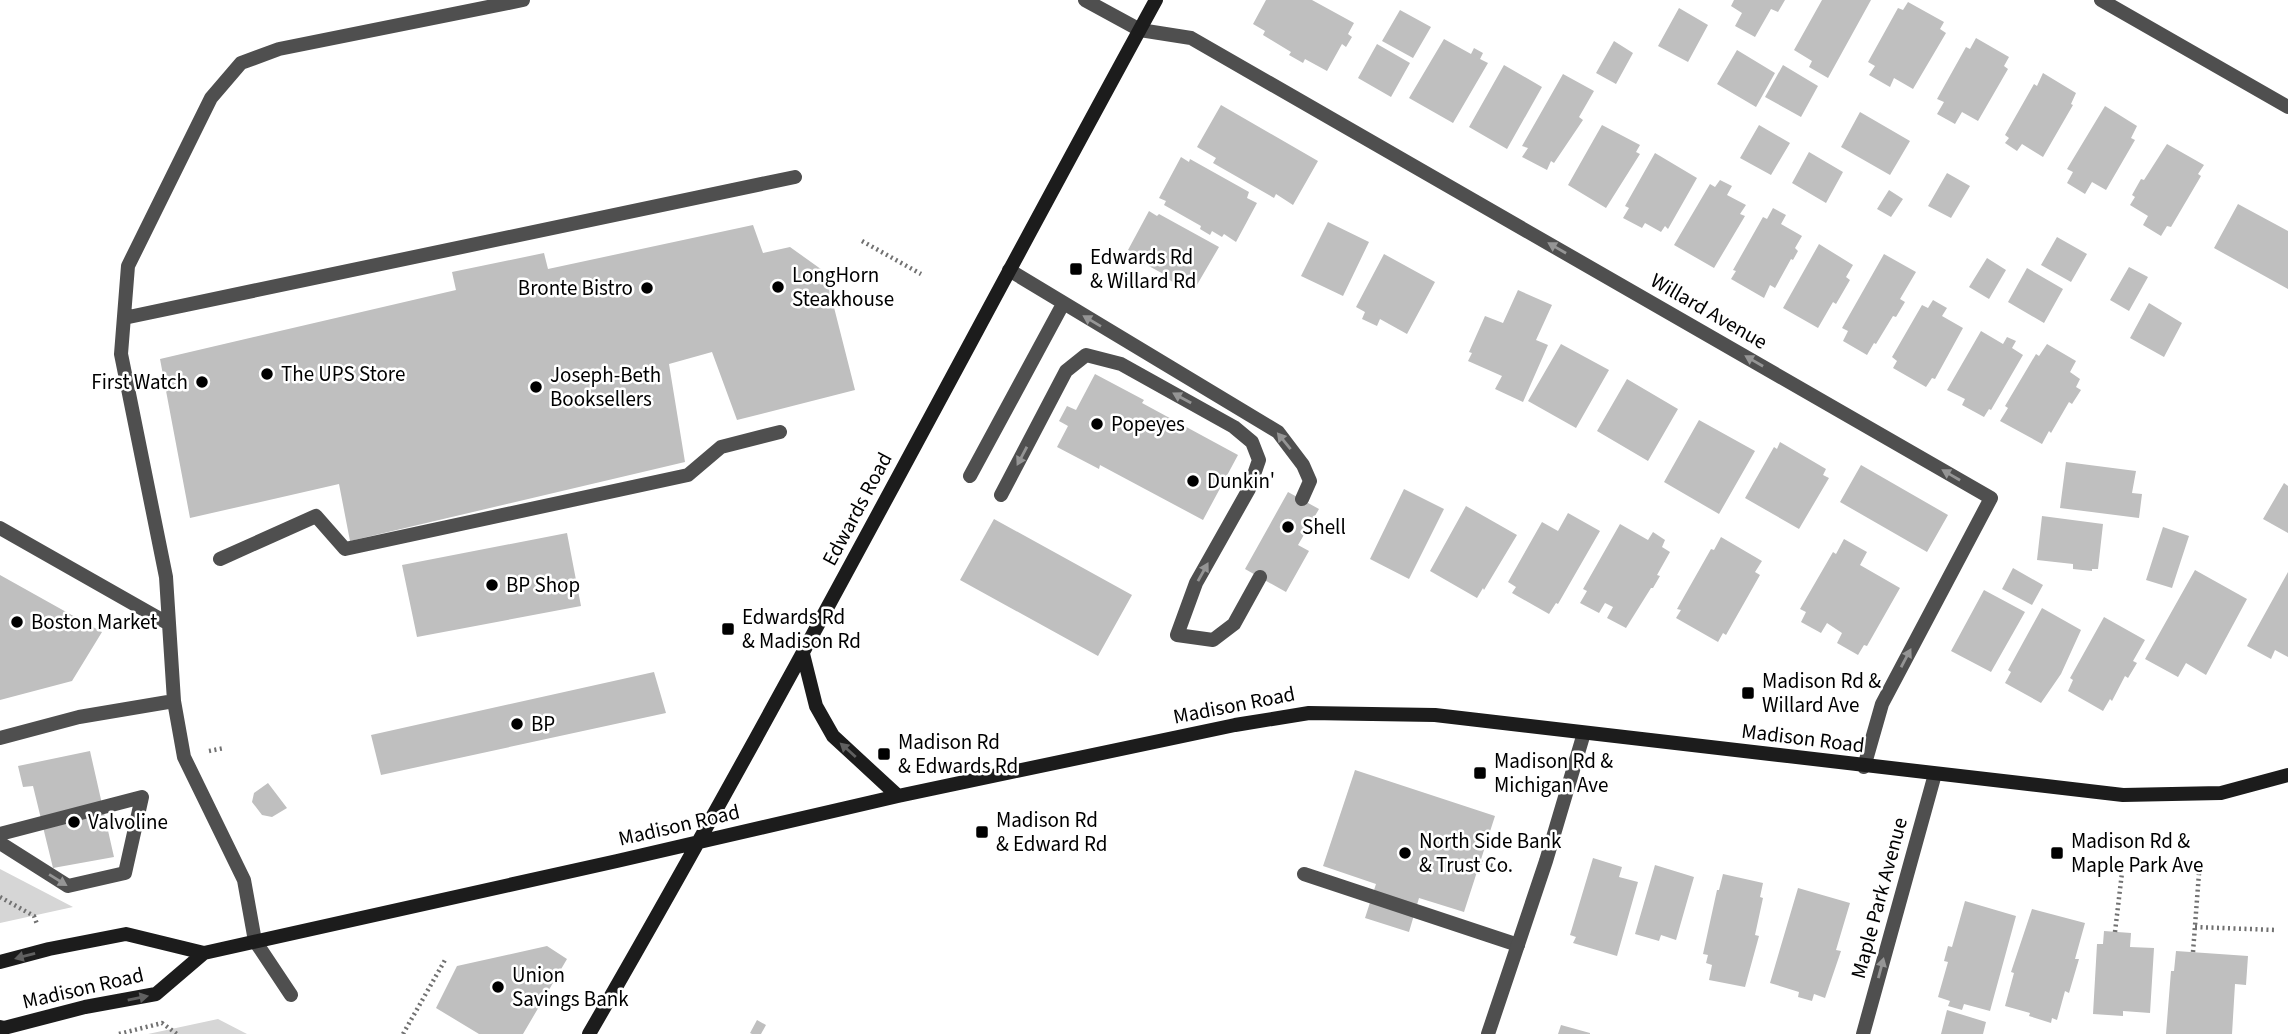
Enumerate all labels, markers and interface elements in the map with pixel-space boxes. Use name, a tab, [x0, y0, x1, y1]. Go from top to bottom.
place label: Edwards Rd & Willard Rd	[1090, 242, 1196, 296]
one-way arrow	[1547, 242, 1567, 254]
place label: LongHorn Steakhouse	[792, 260, 894, 314]
marker: Edwards Rd & Willard Rd	[1068, 261, 1084, 277]
street label: Willard Avenue	[1645, 265, 1773, 357]
place label: Bronte Bistro	[518, 273, 633, 303]
marker: LongHorn Steakhouse	[770, 279, 786, 295]
marker: Bronte Bistro	[639, 280, 655, 296]
one-way arrow	[1082, 315, 1101, 327]
one-way arrow	[1745, 355, 1764, 367]
place label: The UPS Store	[281, 359, 405, 389]
place label: Joseph-Beth Booksellers	[550, 360, 661, 414]
marker: The UPS Store	[259, 366, 275, 382]
place label: First Watch	[91, 367, 188, 397]
marker: First Watch	[194, 374, 210, 390]
marker: Joseph-Beth Booksellers	[528, 379, 544, 395]
one-way arrow	[1172, 392, 1192, 404]
place label: Popeyes	[1111, 409, 1185, 439]
marker: Popeyes	[1089, 416, 1105, 432]
one-way arrow	[1277, 432, 1292, 450]
one-way arrow	[1016, 446, 1027, 466]
street label: Edwards Road	[814, 447, 900, 571]
place label: Dunkin'	[1207, 466, 1275, 496]
one-way arrow	[1942, 469, 1961, 481]
marker: Dunkin'	[1185, 473, 1201, 489]
place label: Shell	[1302, 512, 1346, 542]
marker: Shell	[1280, 519, 1296, 535]
one-way arrow	[1197, 562, 1209, 581]
place label: BP Shop	[506, 570, 580, 600]
marker: BP Shop	[484, 577, 500, 593]
place label: Edwards Rd & Madison Rd	[742, 602, 861, 656]
place label: Boston Market	[31, 607, 157, 637]
marker: Boston Market	[9, 614, 25, 630]
marker: Edwards Rd & Madison Rd	[720, 621, 736, 637]
one-way arrow	[1900, 648, 1912, 668]
place label: Madison Rd & Willard Ave	[1762, 666, 1881, 720]
street label: Madison Road	[1170, 678, 1298, 732]
marker: Madison Rd & Willard Ave	[1740, 685, 1756, 701]
place label: BP	[531, 709, 555, 739]
marker: BP	[509, 716, 525, 732]
street label: Madison Road	[1740, 716, 1866, 760]
place label: Madison Rd & Edwards Rd	[898, 727, 1018, 781]
one-way arrow	[840, 742, 857, 758]
marker: Madison Rd & Edwards Rd	[876, 746, 892, 762]
place label: Madison Rd & Michigan Ave	[1494, 746, 1613, 800]
marker: Madison Rd & Michigan Ave	[1472, 765, 1488, 781]
street label: Madison Road	[615, 796, 743, 854]
place label: Madison Rd & Edward Rd	[996, 805, 1107, 859]
place label: Valvoline	[88, 807, 168, 837]
marker: Valvoline	[66, 814, 82, 830]
street label: Maple Park Avenue	[1843, 814, 1915, 982]
marker: Madison Rd & Edward Rd	[974, 824, 990, 840]
place label: North Side Bank & Trust Co.	[1419, 826, 1562, 880]
place label: Madison Rd & Maple Park Ave	[2071, 826, 2203, 880]
marker: North Side Bank & Trust Co.	[1397, 845, 1413, 861]
marker: Madison Rd & Maple Park Ave	[2049, 845, 2065, 861]
one-way arrow	[48, 873, 67, 886]
one-way arrow	[14, 951, 35, 961]
one-way arrow	[1876, 957, 1887, 979]
street label: Madison Road	[19, 959, 147, 1017]
place label: Union Savings Bank	[512, 960, 629, 1014]
marker: Union Savings Bank	[490, 979, 506, 995]
one-way arrow	[127, 992, 149, 1003]

